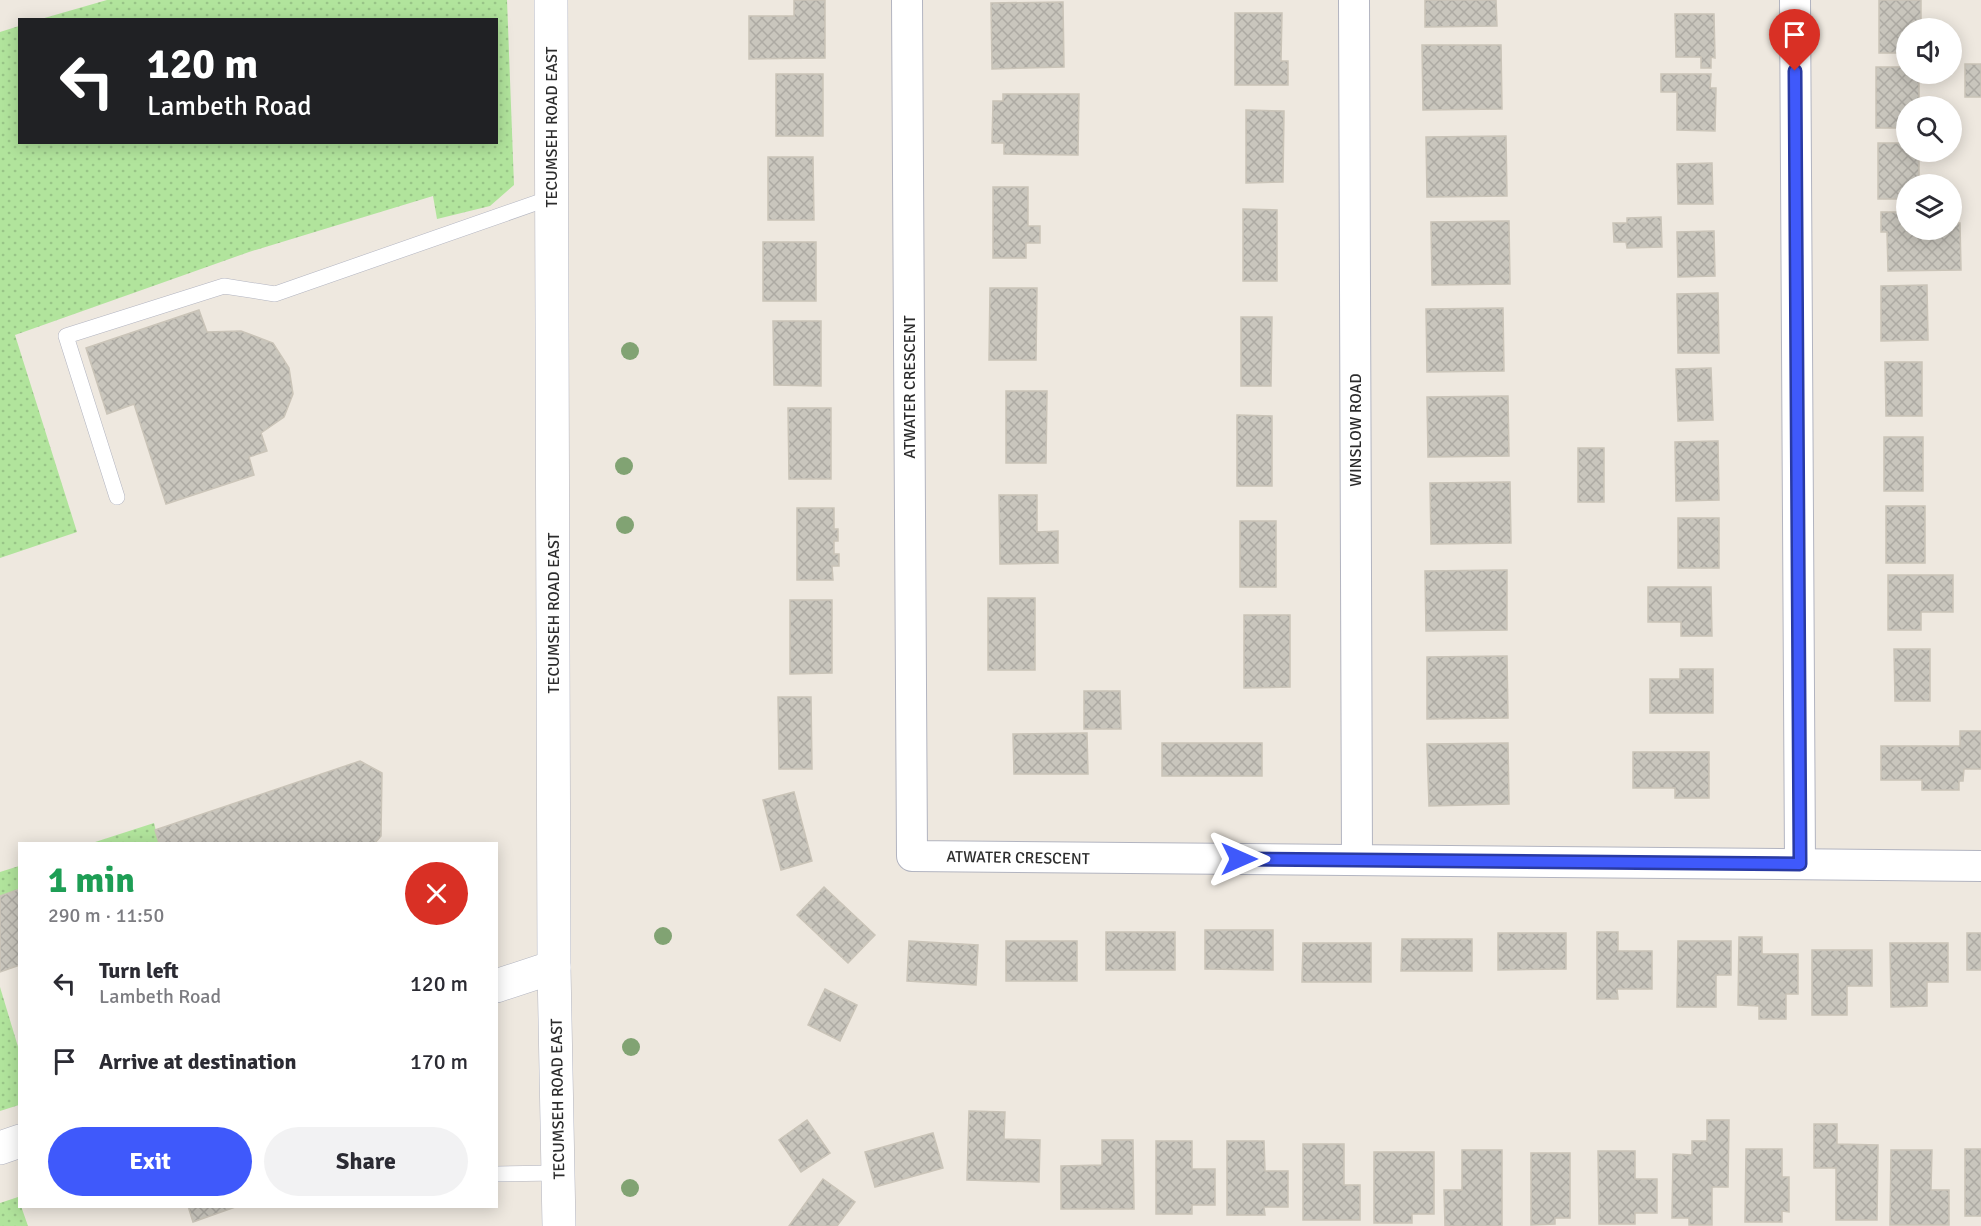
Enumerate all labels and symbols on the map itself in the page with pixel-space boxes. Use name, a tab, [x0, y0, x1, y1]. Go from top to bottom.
pin	[1769, 9, 1820, 71]
street label: TECUMSEH ROAD EAST	[542, 46, 562, 207]
street label: ATWATER CRESCENT	[900, 315, 920, 459]
street label: WINSLOW ROAD	[1346, 373, 1366, 487]
street label: TECUMSEH ROAD EAST	[544, 532, 564, 693]
position arrow	[1207, 827, 1271, 891]
street label: ATWATER CRESCENT	[946, 847, 1090, 869]
street label: TECUMSEH ROAD EAST	[547, 1018, 569, 1180]

